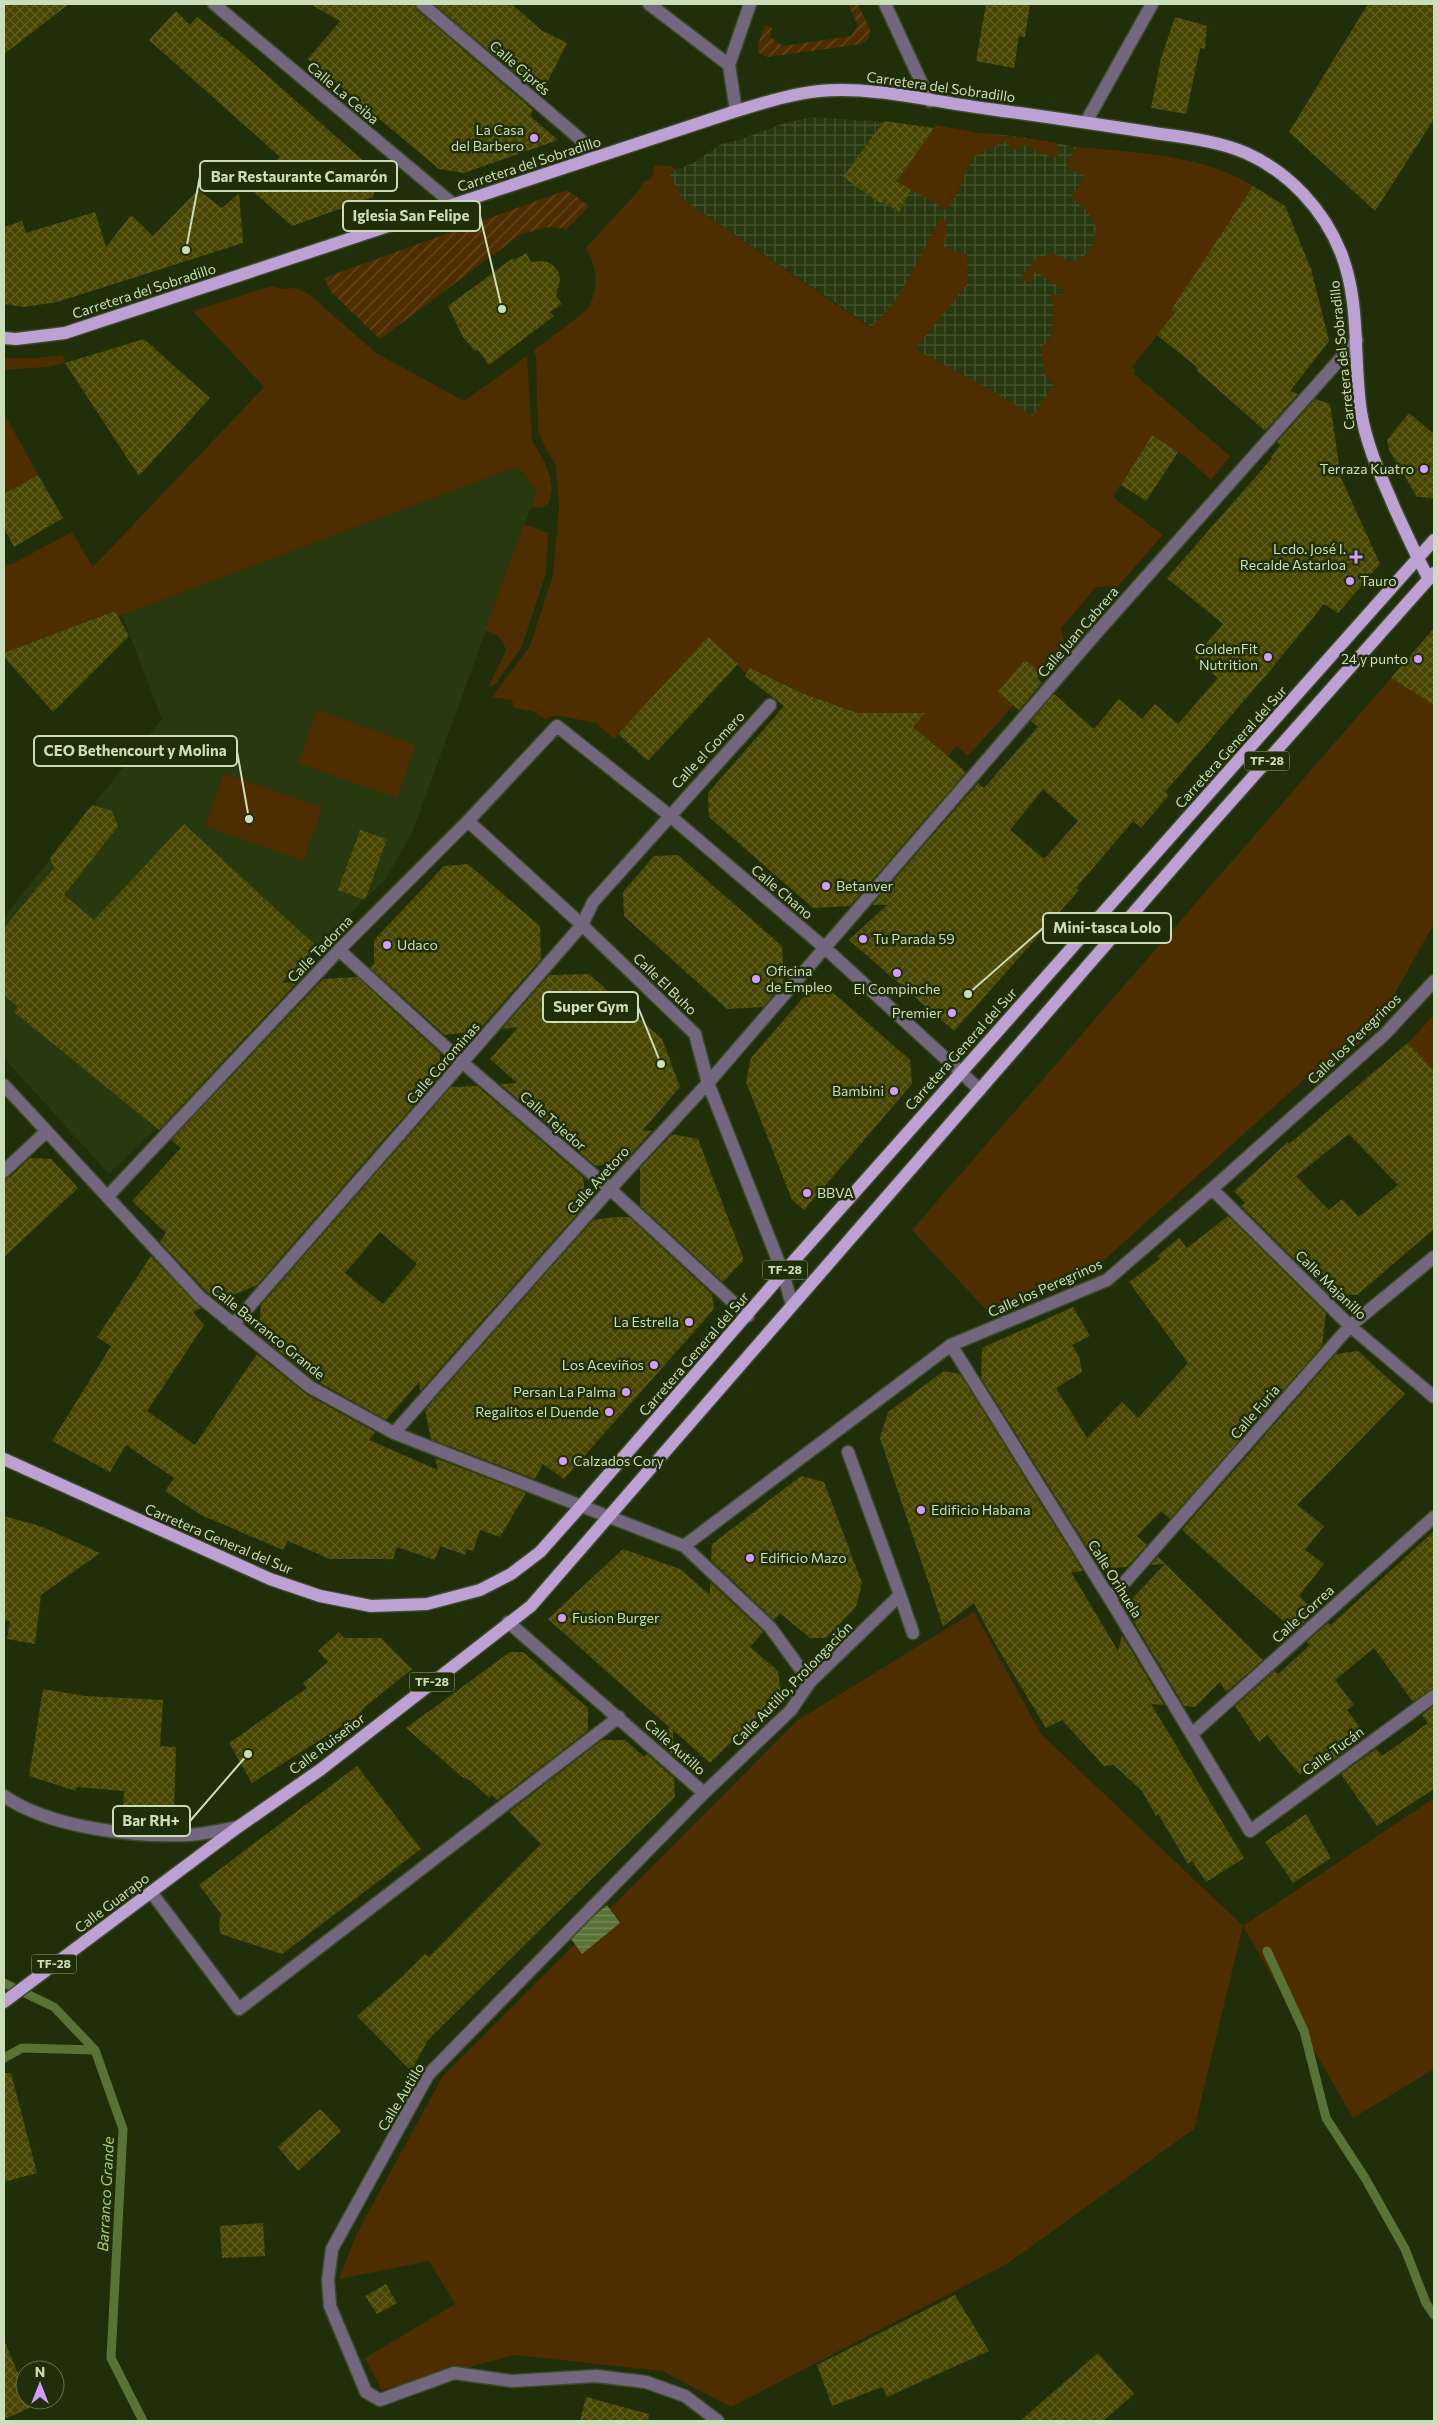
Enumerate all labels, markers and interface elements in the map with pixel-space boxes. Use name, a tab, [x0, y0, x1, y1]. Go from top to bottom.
street label: Calle Ciprés	[487, 37, 554, 99]
street label: Calle La Ceiba	[304, 58, 383, 128]
street label: Carretera del Sobradillo	[866, 68, 1017, 105]
place label: La Casa del Barbero	[451, 121, 524, 154]
street label: Carretera del Sobradillo	[455, 132, 603, 195]
marker: La Casa del Barbero	[528, 132, 540, 144]
callout: Bar Restaurante Camarón	[200, 161, 397, 191]
text: Bar Restaurante Camarón	[211, 167, 387, 185]
callout: Iglesia San Felipe	[343, 201, 480, 231]
text: Iglesia San Felipe	[353, 206, 469, 224]
street label: Carretera del Sobradillo	[70, 259, 218, 322]
street label: Carretera del Sobradillo	[1325, 280, 1358, 431]
place label: Terraza Kuatro	[1320, 460, 1414, 477]
marker: Terraza Kuatro	[1418, 463, 1430, 475]
place label: Lcdo. José I. Recalde Astarloa	[1240, 540, 1346, 573]
marker: Lcdo. José I. Recalde Astarloa	[1350, 551, 1362, 563]
place label: Tauro	[1360, 572, 1397, 589]
marker: Tauro	[1344, 575, 1356, 587]
street label: Calle Juan Cabrera	[1034, 583, 1122, 681]
place label: GoldenFit Nutrition	[1195, 640, 1258, 673]
place label: 24 y punto	[1341, 650, 1408, 667]
marker: GoldenFit Nutrition	[1262, 651, 1274, 663]
marker: 24 y punto	[1412, 653, 1424, 665]
street label: Carretera General del Sur	[1171, 682, 1290, 811]
street label: Calle el Gomero	[667, 707, 748, 792]
callout: CEO Bethencourt y Molina	[34, 736, 237, 766]
text: CEO Bethencourt y Molina	[43, 741, 227, 759]
road number: TF-28	[1244, 751, 1290, 770]
street label: Calle Chano	[748, 861, 817, 922]
place label: Betanver	[836, 877, 894, 894]
marker: Betanver	[820, 880, 832, 892]
street label: Calle Tadorna	[283, 912, 356, 986]
callout: Mini-tasca Lolo	[1043, 913, 1171, 943]
text: Mini-tasca Lolo	[1053, 918, 1161, 936]
place label: Tu Parada 59	[873, 930, 955, 947]
marker: Tu Parada 59	[857, 933, 869, 945]
place label: Udaco	[397, 936, 438, 953]
marker: Udaco	[381, 939, 393, 951]
street label: Calle El Buho	[630, 949, 701, 1018]
place label: Oficina de Empleo	[766, 962, 832, 995]
marker: El Compinche	[891, 967, 903, 979]
marker: Oficina de Empleo	[750, 973, 762, 985]
place label: El Compinche	[854, 980, 940, 997]
street label: Carretera General del Sur	[901, 984, 1020, 1113]
street label: Calle los Peregrinos	[1304, 990, 1404, 1087]
callout: Super Gym	[543, 992, 638, 1022]
text: Super Gym	[553, 997, 629, 1015]
place label: Premier	[892, 1004, 942, 1021]
marker: Premier	[946, 1007, 958, 1019]
street label: Calle Corominas	[402, 1018, 483, 1107]
place label: Bambini	[832, 1082, 884, 1099]
marker: Bambini	[888, 1085, 900, 1097]
street label: Calle Tejedor	[517, 1087, 590, 1154]
street label: Calle Avetoro	[563, 1142, 632, 1217]
place label: BBVA	[817, 1184, 854, 1201]
marker: BBVA	[801, 1187, 813, 1199]
street label: Calle Majanillo	[1292, 1246, 1371, 1323]
street label: Calle los Peregrinos	[985, 1255, 1104, 1320]
road number: TF-28	[762, 1260, 808, 1280]
street label: Calle Barranco Grande	[208, 1281, 329, 1383]
street label: Carretera General del Sur	[635, 1288, 752, 1419]
place label: La Estrella	[613, 1313, 679, 1330]
marker: La Estrella	[683, 1316, 695, 1328]
place label: Los Aceviños	[562, 1356, 644, 1373]
marker: Los Aceviños	[648, 1359, 660, 1371]
street label: Calle Furia	[1226, 1381, 1283, 1442]
place label: Persan La Palma	[513, 1383, 616, 1400]
marker: Persan La Palma	[620, 1386, 632, 1398]
place label: Regalitos el Duende	[475, 1403, 599, 1420]
marker: Regalitos el Duende	[603, 1406, 615, 1418]
place label: Calzados Cory	[573, 1452, 664, 1469]
marker: Calzados Cory	[557, 1455, 569, 1467]
street label: Carretera General del Sur	[143, 1500, 296, 1578]
place label: Edificio Habana	[931, 1501, 1030, 1518]
marker: Edificio Habana	[915, 1504, 927, 1516]
street label: Calle Orihuela	[1085, 1537, 1146, 1621]
place label: Edificio Mazo	[760, 1549, 847, 1566]
marker: Edificio Mazo	[744, 1552, 756, 1564]
street label: Calle Correa	[1268, 1581, 1337, 1646]
place label: Fusion Burger	[572, 1609, 660, 1626]
marker: Fusion Burger	[556, 1612, 568, 1624]
street label: Calle Autillo, Prolongación	[728, 1618, 855, 1749]
road number: TF-28	[410, 1672, 454, 1691]
street label: Calle Ruiseñor	[285, 1709, 368, 1778]
street label: Calle Autillo	[641, 1715, 709, 1778]
street label: Calle Tucán	[1299, 1723, 1367, 1779]
callout: Bar RH+	[113, 1806, 190, 1836]
text: Bar RH+	[122, 1811, 180, 1829]
street label: Calle Guarapo	[71, 1869, 152, 1936]
road number: TF-28	[32, 1955, 76, 1974]
street label: Calle Autillo	[374, 2060, 427, 2134]
water label: Barranco Grande	[93, 2136, 117, 2252]
north arrow	[15, 2360, 65, 2410]
text: N	[35, 2363, 45, 2380]

